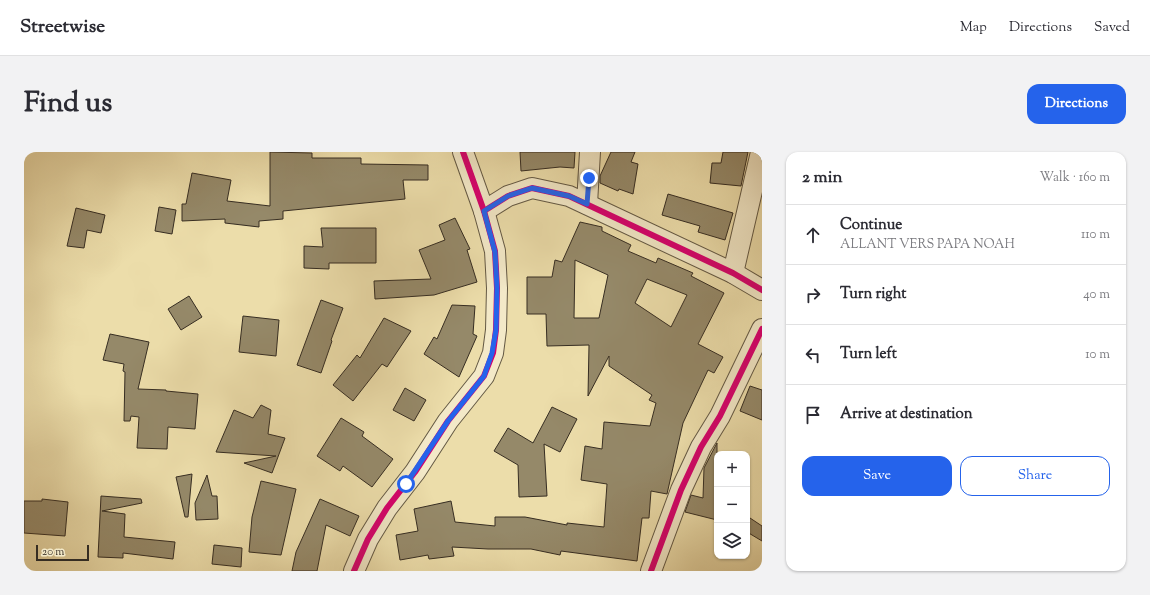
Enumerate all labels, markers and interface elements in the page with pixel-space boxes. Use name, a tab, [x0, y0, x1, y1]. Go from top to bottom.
text: Streetwise	[20, 14, 105, 41]
text: Map	[960, 18, 987, 38]
text: Directions	[1009, 18, 1072, 38]
text: Saved	[1094, 18, 1130, 38]
text: Find us	[24, 84, 112, 124]
button: Directions	[1027, 84, 1126, 124]
text: 2 min	[802, 166, 843, 190]
route end	[580, 169, 598, 187]
text: Walk · 160 m	[1039, 169, 1110, 187]
text: Continue	[840, 215, 902, 236]
icon: ahead	[802, 224, 824, 246]
text: 110 m	[1081, 226, 1110, 244]
text: ALLANT VERS PAPA NOAH	[840, 236, 1015, 254]
icon: right	[802, 284, 824, 306]
text: Turn right	[840, 284, 906, 305]
text: 40 m	[1083, 286, 1110, 304]
icon: left	[802, 344, 824, 366]
text: Turn left	[840, 344, 897, 365]
text: 10 m	[1085, 346, 1110, 364]
icon: arrive	[802, 404, 824, 426]
text: Arrive at destination	[840, 404, 973, 425]
map controls	[714, 451, 750, 559]
button: +	[714, 451, 750, 487]
button: Save	[802, 456, 952, 496]
button: Share	[960, 456, 1110, 496]
route start	[397, 475, 415, 493]
button: −	[714, 487, 750, 523]
button: layers	[714, 523, 750, 559]
scale bar	[36, 543, 89, 562]
text: 20 m	[42, 544, 64, 560]

